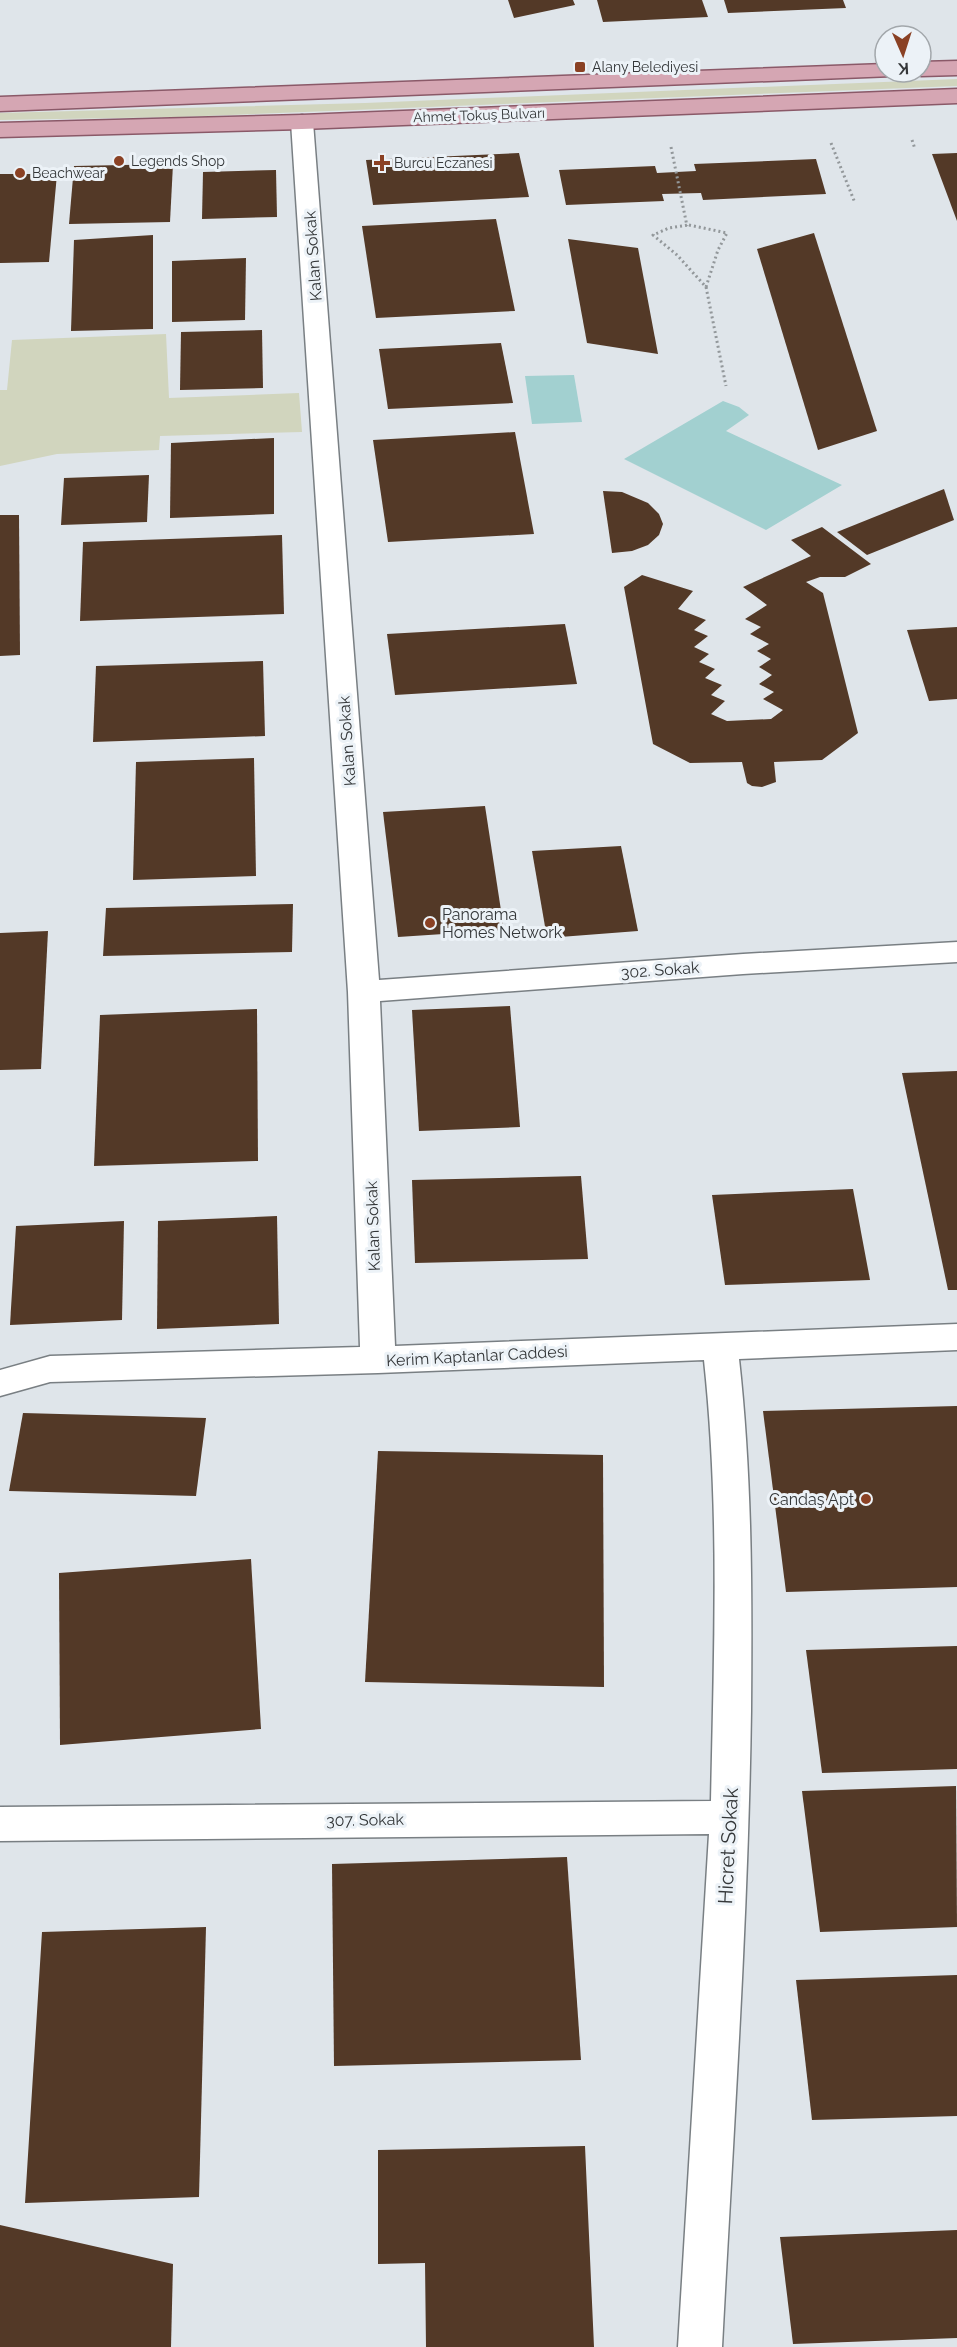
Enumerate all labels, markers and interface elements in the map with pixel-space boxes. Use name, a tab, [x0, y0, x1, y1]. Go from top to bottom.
north arrow	[873, 24, 933, 84]
place label: Alany Belediyesi	[592, 59, 698, 75]
text: K	[898, 59, 910, 78]
marker: Alany Belediyesi	[573, 60, 587, 74]
street label: Ahmet Tokuş Bulvarı	[413, 105, 545, 125]
place label: Legends Shop	[131, 153, 225, 169]
marker: Legends Shop	[112, 154, 126, 168]
place label: Burcu Eczanesi	[394, 155, 493, 171]
marker: Burcu Eczanesi	[375, 156, 389, 170]
place label: Beachwear	[32, 165, 105, 181]
marker: Beachwear	[13, 166, 27, 180]
street label: Kalan Sokak	[300, 210, 326, 302]
street label: Kalan Sokak	[334, 695, 360, 787]
place label: Panorama Homes Network	[442, 905, 563, 942]
marker: Panorama Homes Network	[423, 916, 437, 930]
street label: 302. Sokak	[620, 958, 700, 982]
street label: Kalan Sokak	[362, 1180, 384, 1271]
street label: Kerim Kaptanlar Caddesi	[386, 1342, 568, 1370]
place label: Candaş Apt	[769, 1490, 855, 1509]
marker: Candaş Apt	[859, 1492, 873, 1506]
street label: Hicret Sokak	[713, 1787, 743, 1905]
street label: 307. Sokak	[326, 1810, 405, 1830]

